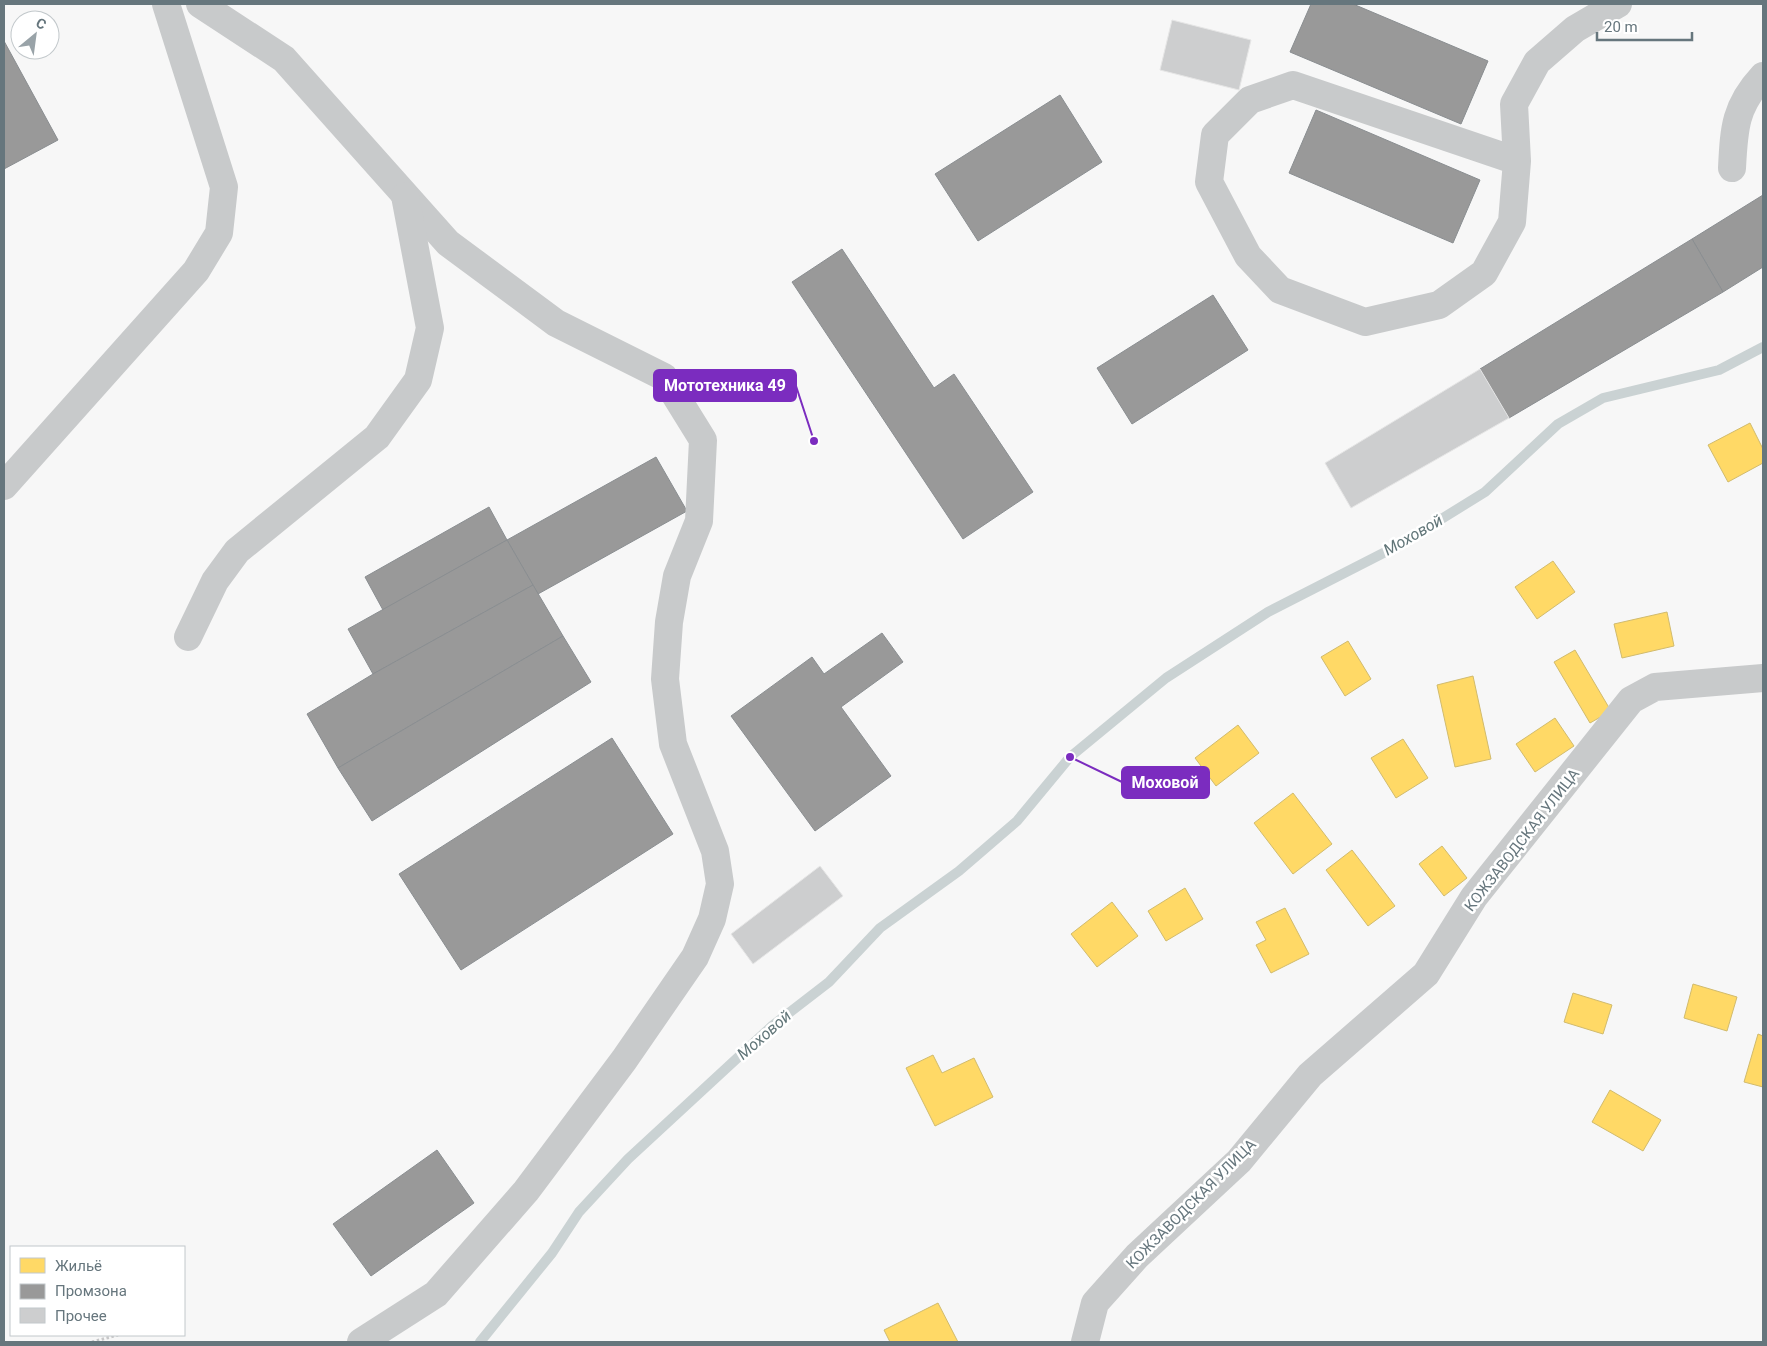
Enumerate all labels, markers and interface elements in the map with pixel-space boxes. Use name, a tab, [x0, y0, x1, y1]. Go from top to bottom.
north arrow	[10, 10, 60, 60]
scale bar	[1597, 10, 1692, 42]
text: С	[33, 14, 49, 33]
text: 20 m	[1604, 18, 1638, 36]
callout: Мототехника 49	[654, 370, 796, 401]
text: Мототехника 49	[664, 376, 786, 395]
water label: Моховой	[1380, 510, 1446, 560]
street label: КОЖЗАВОДСКАЯ УЛИЦА	[1461, 765, 1583, 915]
callout: Моховой	[1122, 767, 1209, 798]
text: Моховой	[1132, 773, 1198, 792]
water label: Моховой	[733, 1006, 795, 1064]
street label: КОЖЗАВОДСКАЯ УЛИЦА	[1122, 1135, 1260, 1273]
legend	[10, 1246, 185, 1336]
text: Жильё	[55, 1257, 102, 1275]
text: Промзона	[55, 1282, 127, 1300]
text: Прочее	[55, 1307, 107, 1325]

